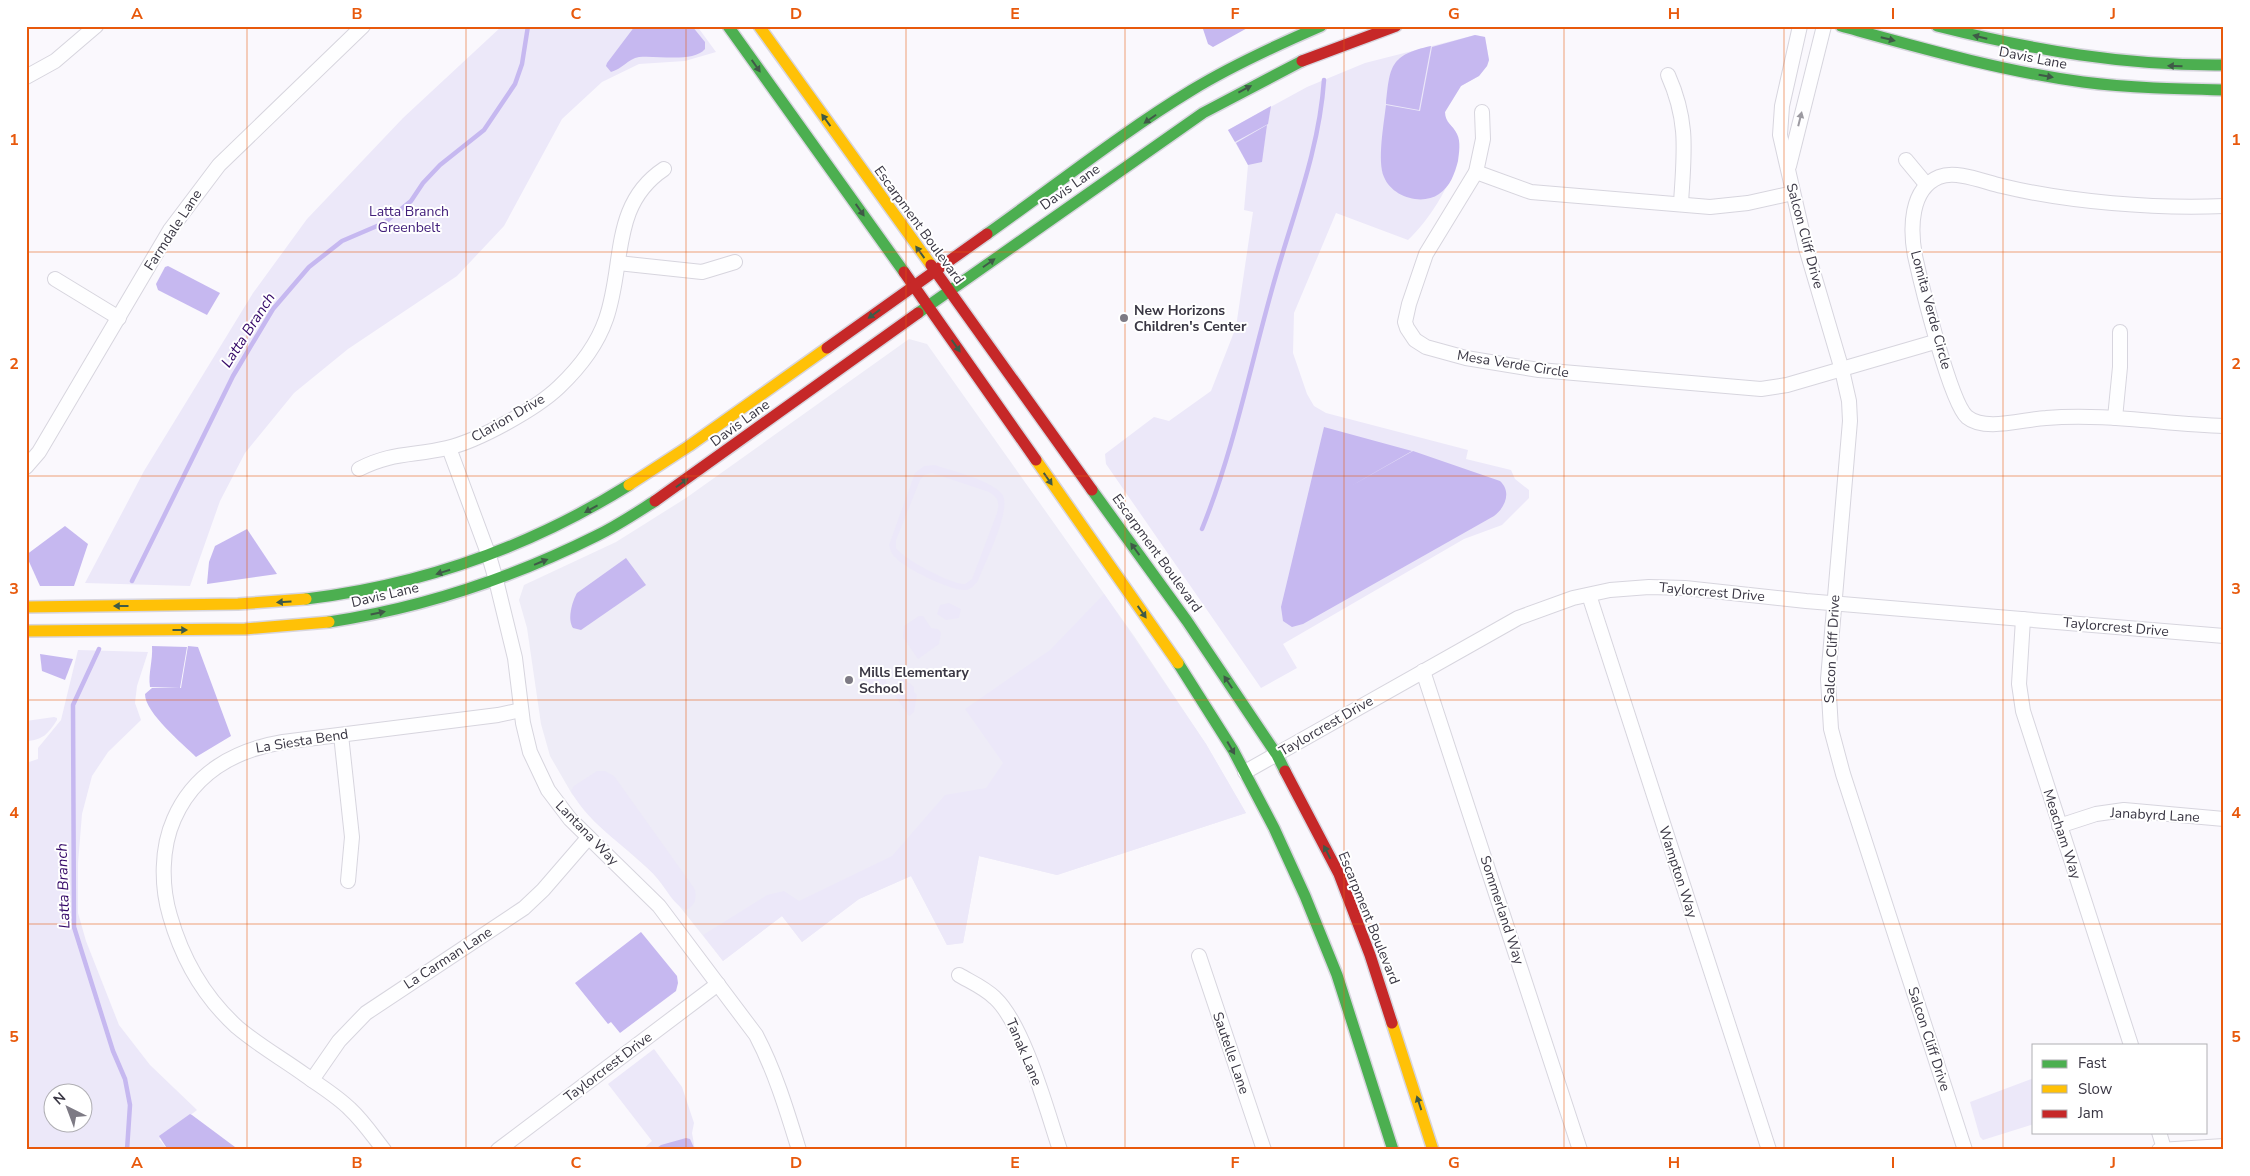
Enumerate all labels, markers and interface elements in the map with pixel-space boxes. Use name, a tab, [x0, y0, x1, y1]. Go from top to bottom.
text: A	[131, 3, 143, 25]
text: B	[351, 3, 363, 25]
text: C	[571, 3, 582, 25]
text: D	[790, 3, 802, 25]
text: E	[1010, 3, 1020, 25]
text: F	[1231, 3, 1240, 25]
text: G	[1448, 3, 1460, 25]
text: H	[1668, 3, 1680, 25]
text: I	[1891, 3, 1895, 25]
text: J	[2109, 3, 2116, 25]
one-way arrow	[1972, 33, 1988, 41]
one-way arrow	[1880, 35, 1895, 43]
street label: Davis Lane	[1997, 42, 2069, 74]
one-way arrow	[751, 59, 761, 73]
one-way arrow	[2167, 61, 2183, 69]
one-way arrow	[2039, 72, 2054, 80]
one-way arrow	[1238, 85, 1252, 93]
one-way arrow	[1796, 111, 1804, 126]
one-way arrow	[820, 114, 831, 127]
one-way arrow	[1143, 114, 1157, 124]
text: 1	[9, 129, 19, 151]
text: 1	[2231, 129, 2241, 151]
street label: Davis Lane	[1036, 159, 1104, 215]
street label: Escarpment Boulevard	[870, 162, 968, 288]
street label: Salcon Cliff Drive	[1782, 181, 1828, 291]
street label: Farmdale Lane	[140, 186, 206, 274]
park label: Latta Branch Greenbelt	[369, 202, 449, 237]
one-way arrow	[855, 203, 865, 217]
one-way arrow	[915, 245, 925, 259]
street label: Lomita Verde Circle	[1906, 248, 1956, 372]
one-way arrow	[982, 258, 996, 268]
water label: Latta Branch	[216, 289, 280, 371]
place label: New Horizons Children's Center	[1134, 301, 1247, 336]
one-way arrow	[867, 309, 881, 319]
marker: New Horizons Children's Center	[1118, 312, 1130, 324]
one-way arrow	[951, 339, 961, 353]
street label: Mesa Verde Circle	[1456, 346, 1570, 382]
text: 2	[9, 353, 19, 375]
text: 2	[2231, 353, 2241, 375]
street label: Clarion Drive	[468, 389, 548, 447]
street label: Davis Lane	[707, 395, 773, 451]
one-way arrow	[1043, 473, 1053, 486]
one-way arrow	[676, 478, 689, 488]
street label: Escarpment Boulevard	[1108, 490, 1206, 616]
one-way arrow	[584, 505, 599, 513]
one-way arrow	[1130, 542, 1140, 555]
one-way arrow	[534, 557, 548, 565]
one-way arrow	[435, 568, 450, 576]
text: 3	[9, 578, 19, 600]
street label: Davis Lane	[349, 578, 421, 612]
street label: Taylorcrest Drive	[1658, 578, 1766, 606]
text: 3	[2231, 578, 2241, 600]
street label: Salcon Cliff Drive	[1820, 594, 1844, 704]
one-way arrow	[275, 598, 291, 606]
one-way arrow	[113, 602, 129, 610]
one-way arrow	[1137, 605, 1147, 619]
one-way arrow	[371, 609, 386, 617]
street label: Taylorcrest Drive	[2062, 613, 2170, 641]
one-way arrow	[172, 626, 188, 634]
place label: Mills Elementary School	[859, 663, 970, 698]
marker: Mills Elementary School	[843, 674, 855, 686]
one-way arrow	[1223, 675, 1233, 688]
street label: Taylorcrest Drive	[1275, 691, 1377, 761]
street label: La Siesta Bend	[254, 724, 350, 758]
one-way arrow	[1227, 741, 1236, 754]
street label: Meacham Way	[2039, 787, 2086, 882]
street label: Lantana Way	[551, 796, 623, 870]
text: 4	[9, 802, 19, 824]
text: 4	[2231, 802, 2241, 824]
street label: Janabyrd Lane	[2109, 803, 2200, 827]
street label: Wampton Way	[1654, 824, 1702, 921]
water label: Latta Branch	[52, 843, 74, 929]
one-way arrow	[1323, 845, 1331, 859]
street label: Escarpment Boulevard	[1334, 849, 1404, 987]
street label: Sommerland Way	[1475, 853, 1529, 968]
street label: La Carman Lane	[400, 922, 496, 994]
street label: Salcon Cliff Drive	[1903, 984, 1955, 1094]
street label: Sautelle Lane	[1208, 1009, 1254, 1097]
street label: Tanak Lane	[1001, 1016, 1047, 1088]
text: 5	[9, 1026, 19, 1048]
text: 5	[2231, 1026, 2241, 1048]
street label: Taylorcrest Drive	[560, 1028, 656, 1106]
legend	[2032, 1044, 2208, 1134]
text: Fast	[2078, 1053, 2107, 1073]
text: Slow	[2078, 1079, 2113, 1099]
north arrow	[42, 1084, 92, 1134]
text: N	[49, 1088, 70, 1109]
one-way arrow	[1414, 1096, 1422, 1111]
text: Jam	[2077, 1103, 2104, 1123]
text: A	[131, 1152, 143, 1174]
text: B	[351, 1152, 363, 1174]
text: C	[571, 1152, 582, 1174]
text: D	[790, 1152, 802, 1174]
text: E	[1010, 1152, 1020, 1174]
text: F	[1231, 1152, 1240, 1174]
text: G	[1448, 1152, 1460, 1174]
text: H	[1668, 1152, 1680, 1174]
text: I	[1891, 1152, 1895, 1174]
text: J	[2109, 1152, 2116, 1174]

